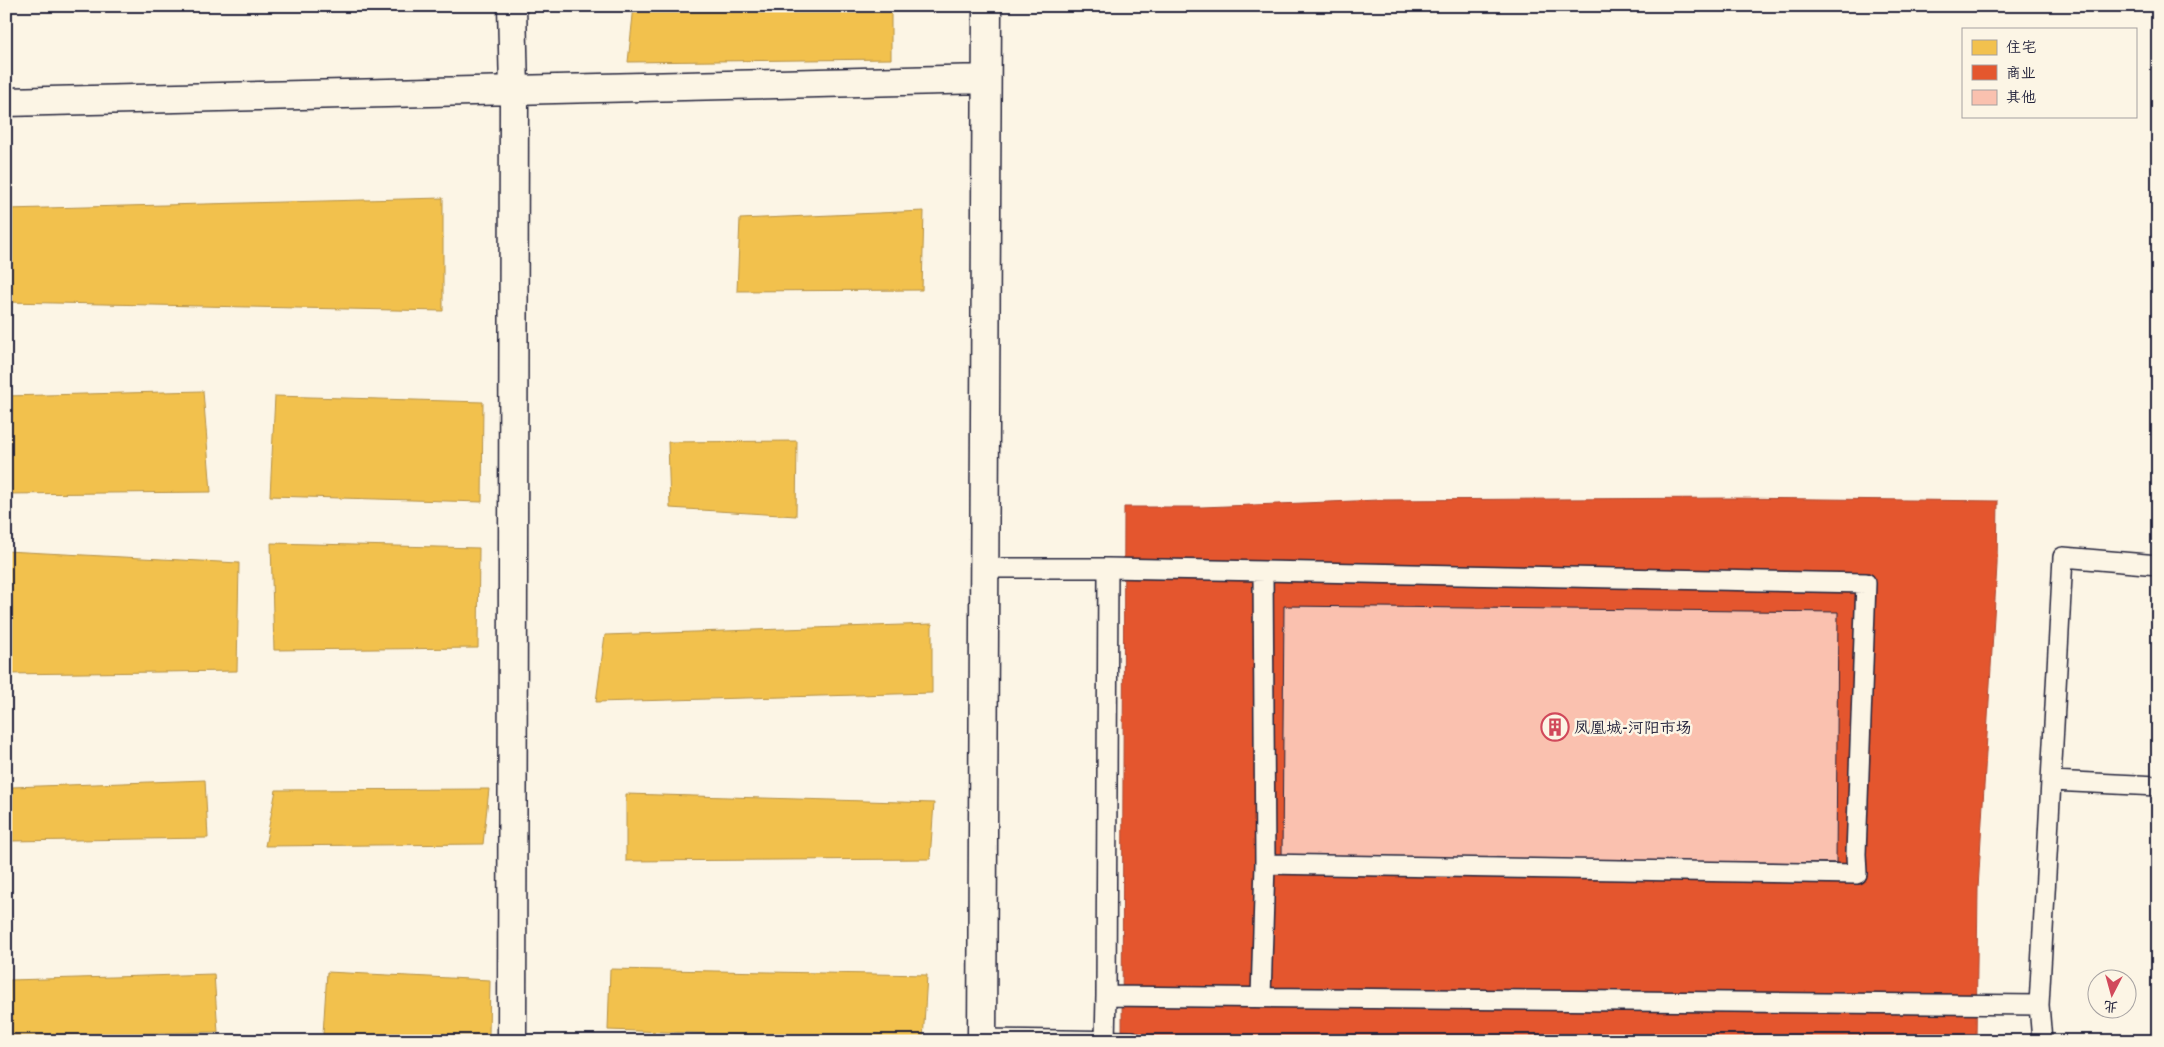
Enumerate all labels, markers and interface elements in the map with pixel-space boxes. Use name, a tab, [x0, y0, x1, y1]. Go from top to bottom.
legend	[1962, 28, 2136, 118]
text: 住宅	[2006, 38, 2036, 57]
text: 商业	[2006, 64, 2036, 83]
text: 其他	[2006, 88, 2036, 107]
building icon: 凤凰城-河阳市场	[1540, 712, 1570, 742]
place label: 凤凰城-河阳市场	[1574, 719, 1692, 738]
north arrow	[2086, 970, 2136, 1020]
text: 北	[2103, 997, 2119, 1016]

